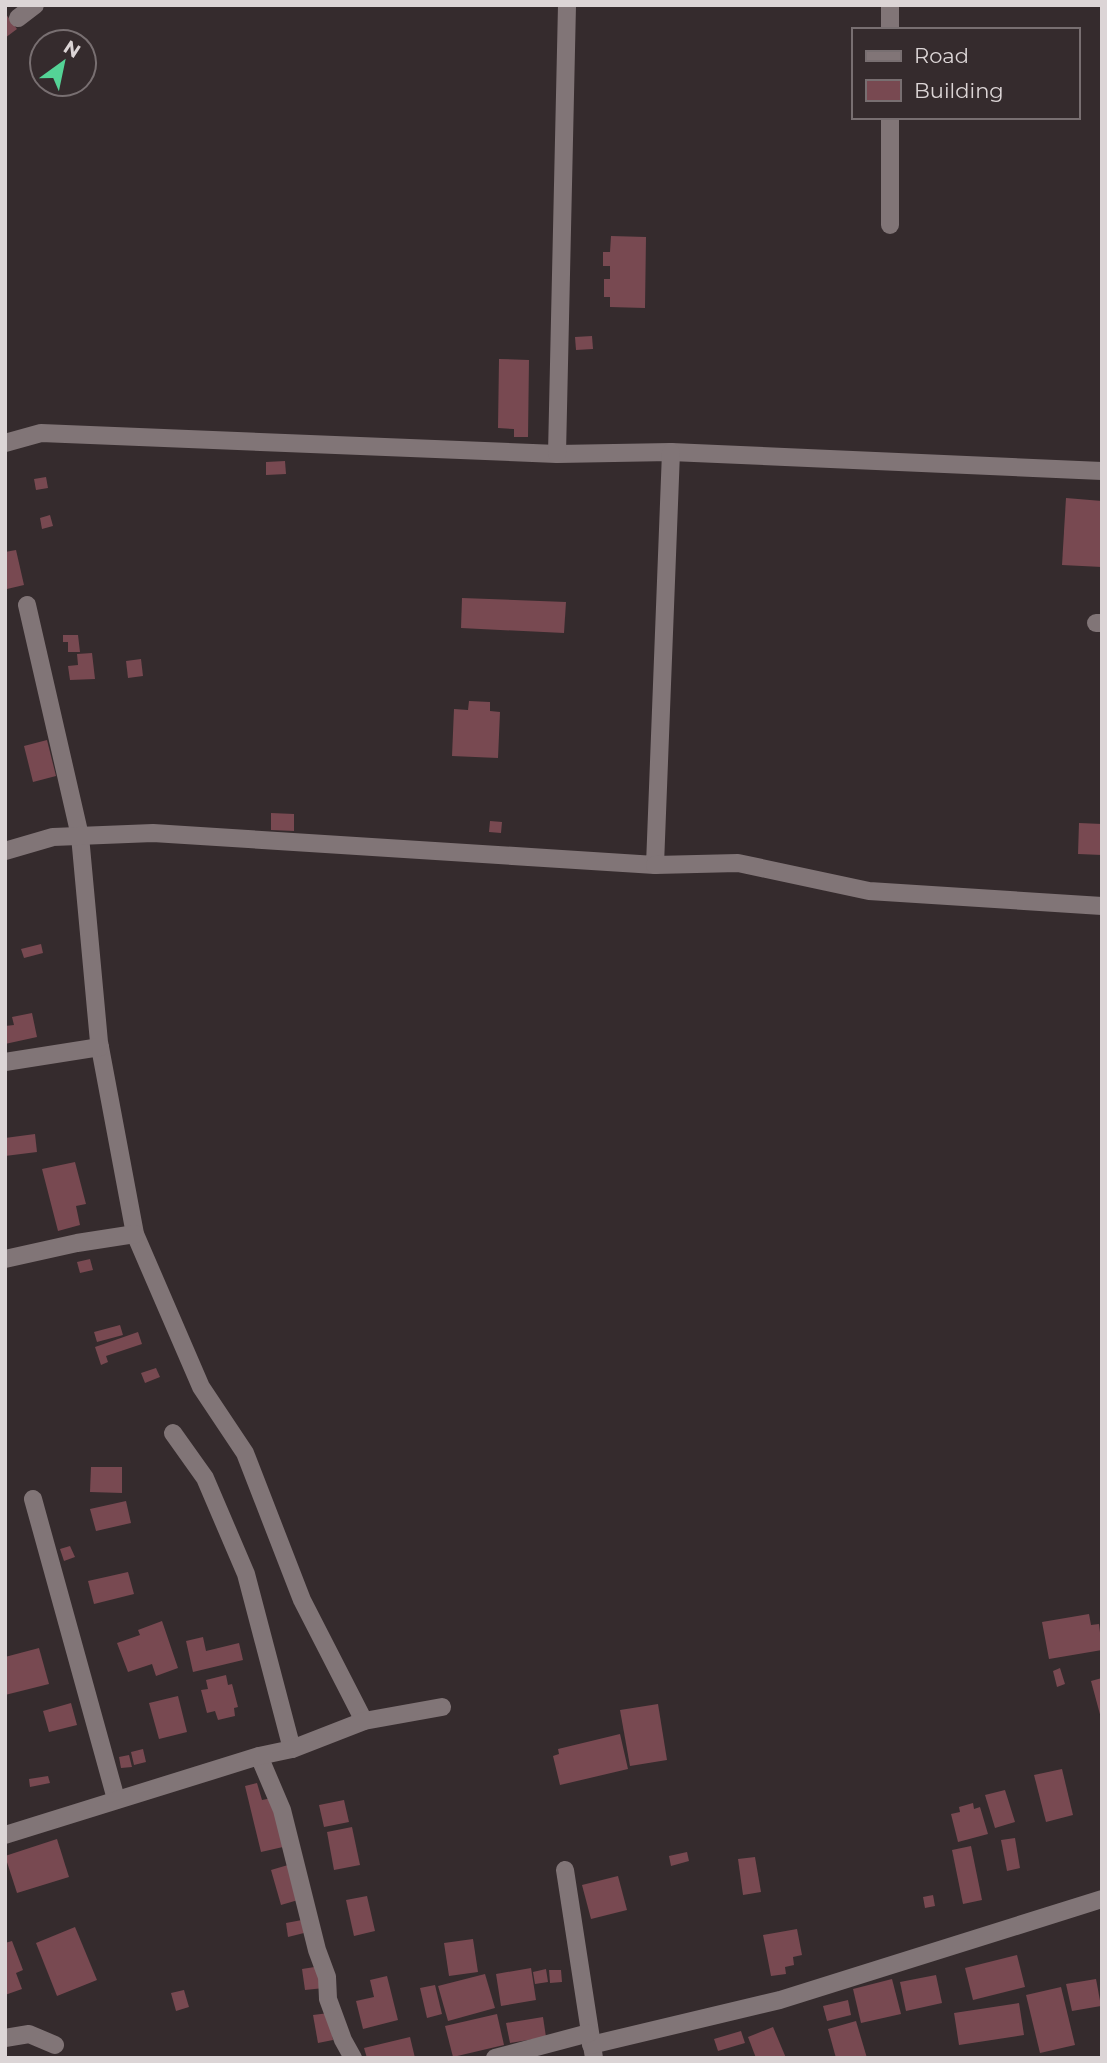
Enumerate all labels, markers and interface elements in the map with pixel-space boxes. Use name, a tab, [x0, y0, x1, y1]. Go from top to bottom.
north arrow	[28, 28, 98, 98]
legend	[852, 28, 1079, 119]
text: N	[59, 35, 85, 63]
text: Road	[914, 43, 969, 68]
text: Building	[914, 78, 1004, 103]

